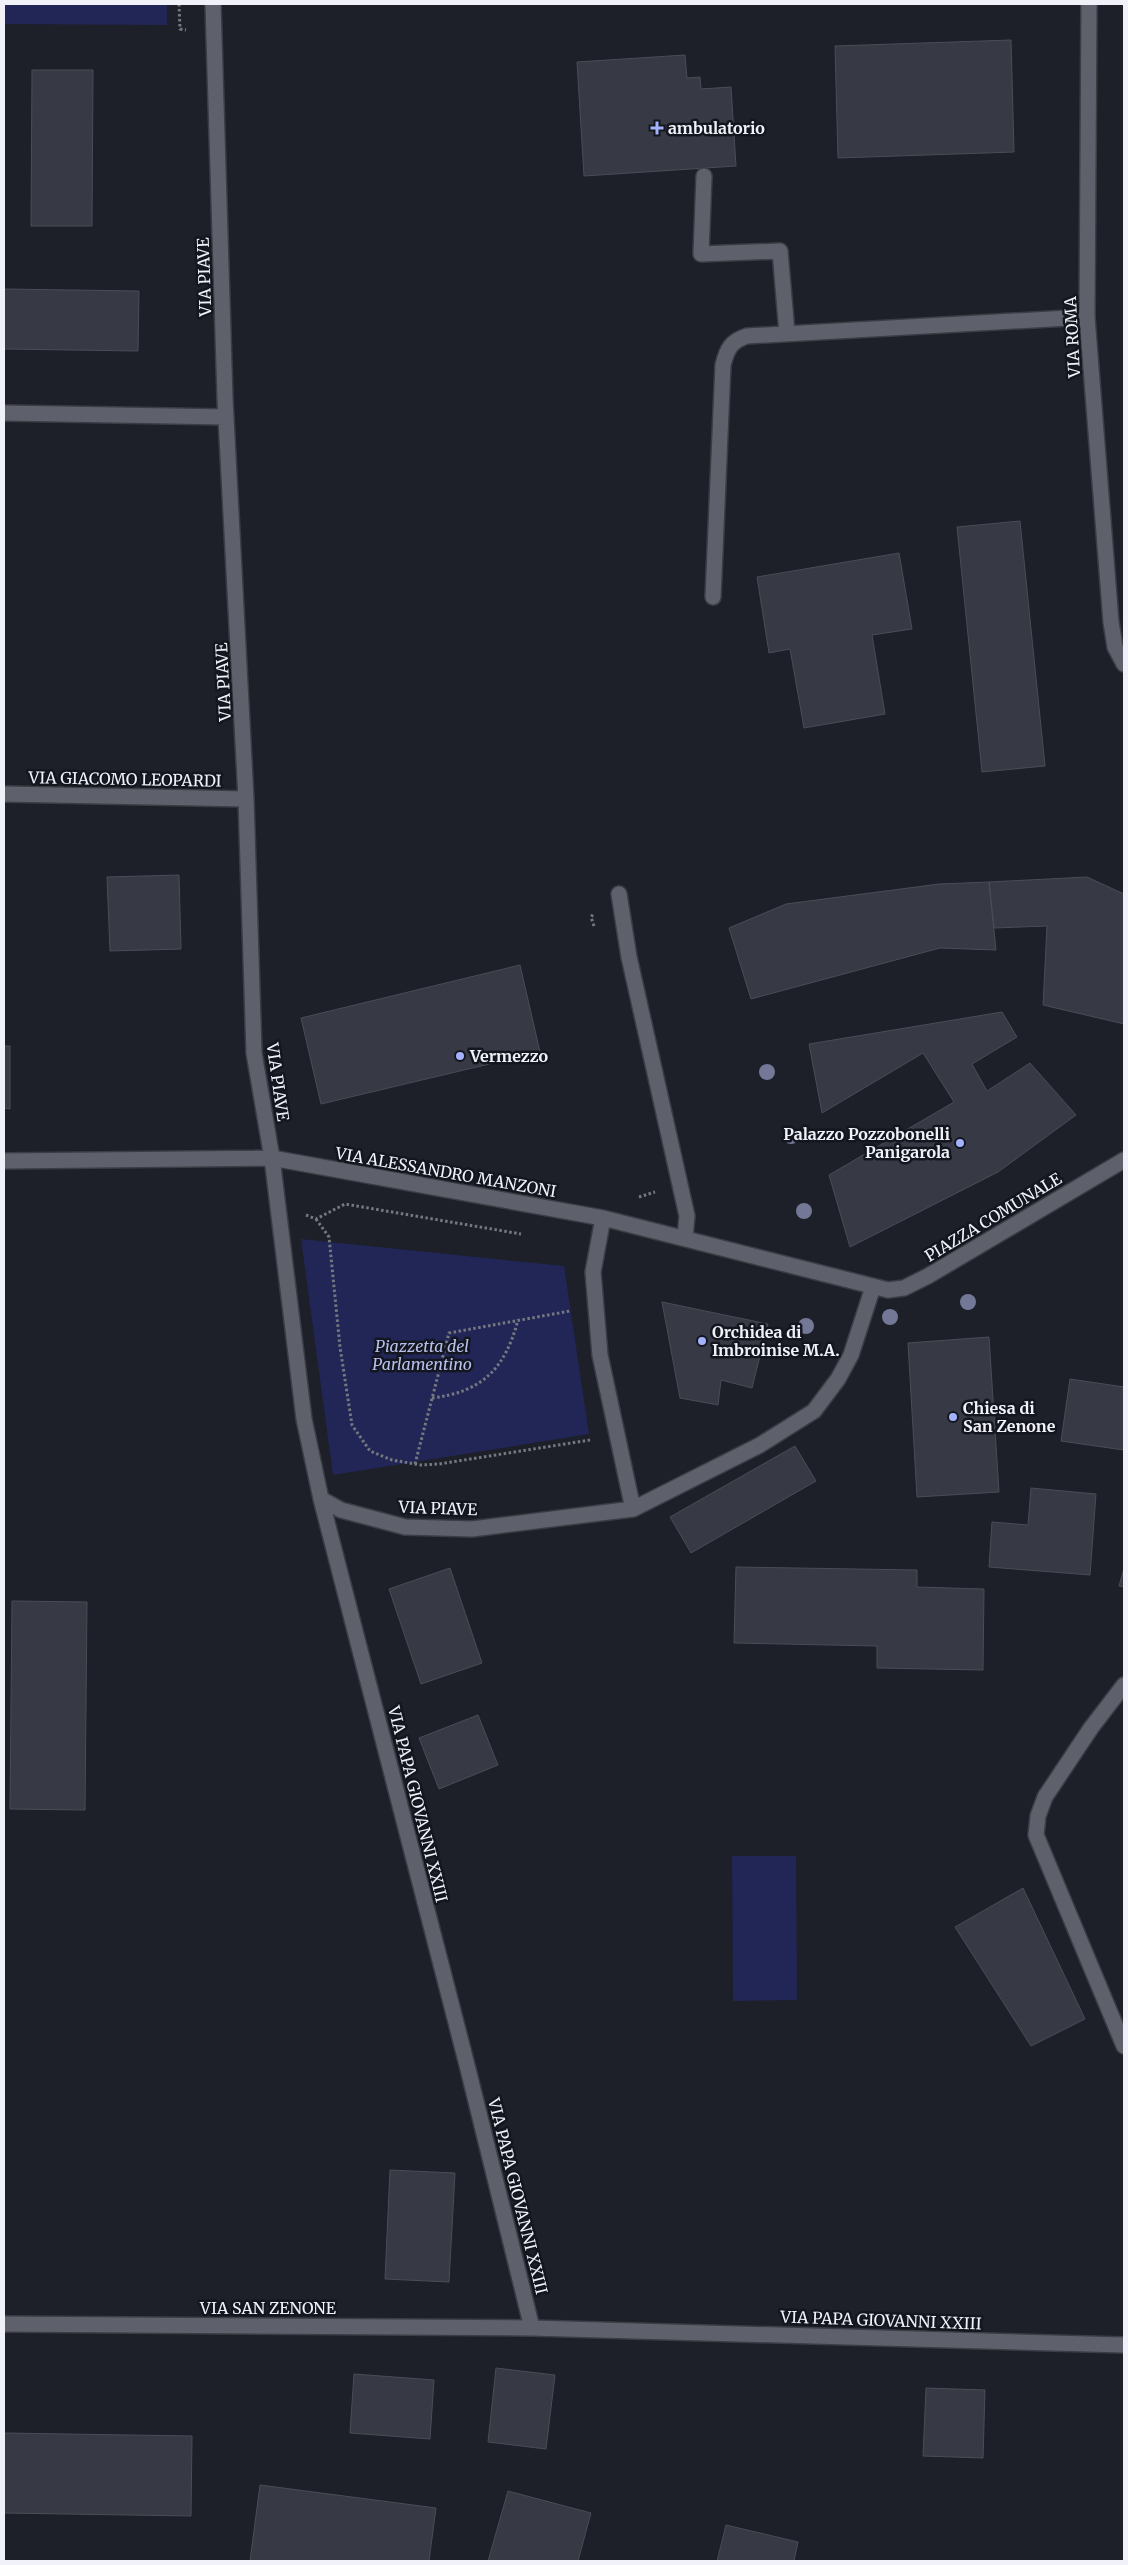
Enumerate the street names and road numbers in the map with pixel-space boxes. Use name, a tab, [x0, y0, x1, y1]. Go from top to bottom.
street label: VIA PIAVE	[193, 236, 215, 318]
street label: VIA ROMA	[1060, 295, 1084, 379]
street label: VIA PIAVE	[211, 641, 235, 723]
street label: VIA GIACOMO LEOPARDI	[27, 767, 222, 791]
street label: VIA PIAVE	[262, 1041, 294, 1123]
street label: VIA ALESSANDRO MANZONI	[333, 1143, 558, 1201]
street label: PIAZZA COMUNALE	[921, 1168, 1066, 1266]
street label: VIA PIAVE	[397, 1497, 479, 1519]
street label: VIA PAPA GIOVANNI XXIII	[384, 1703, 452, 1904]
street label: VIA PAPA GIOVANNI XXIII	[484, 2095, 552, 2296]
street label: VIA SAN ZENONE	[199, 2298, 337, 2318]
street label: VIA PAPA GIOVANNI XXIII	[779, 2306, 982, 2334]

